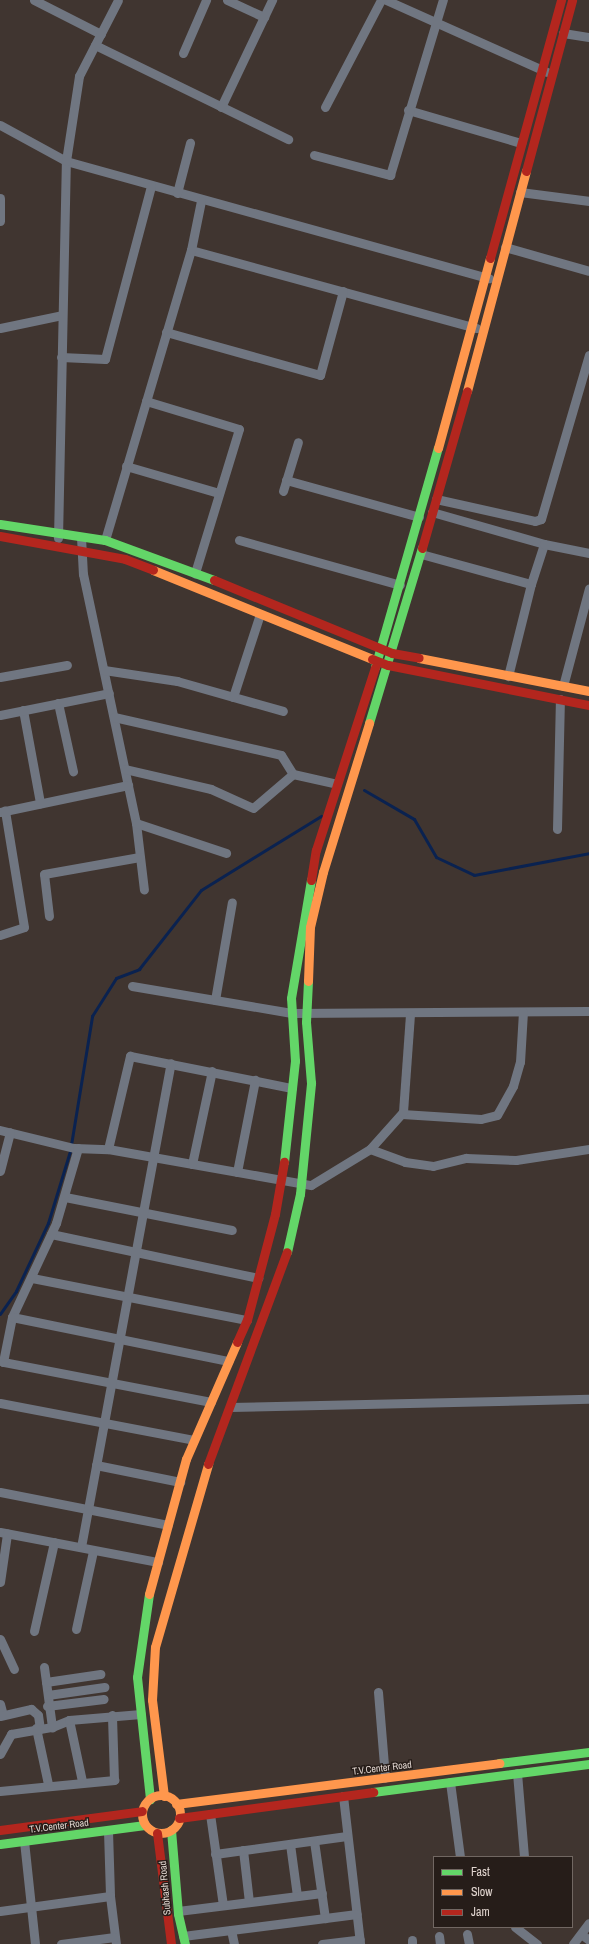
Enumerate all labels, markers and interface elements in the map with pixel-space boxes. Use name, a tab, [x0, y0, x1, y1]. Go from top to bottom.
street label: T.V.Center Road	[352, 1758, 412, 1778]
street label: T.V.Center Road	[29, 1816, 89, 1836]
legend	[433, 1856, 573, 1928]
street label: Subhash Road	[157, 1860, 173, 1916]
text: Fast	[471, 1864, 490, 1880]
text: Slow	[471, 1884, 492, 1900]
text: Jam	[471, 1904, 490, 1920]

